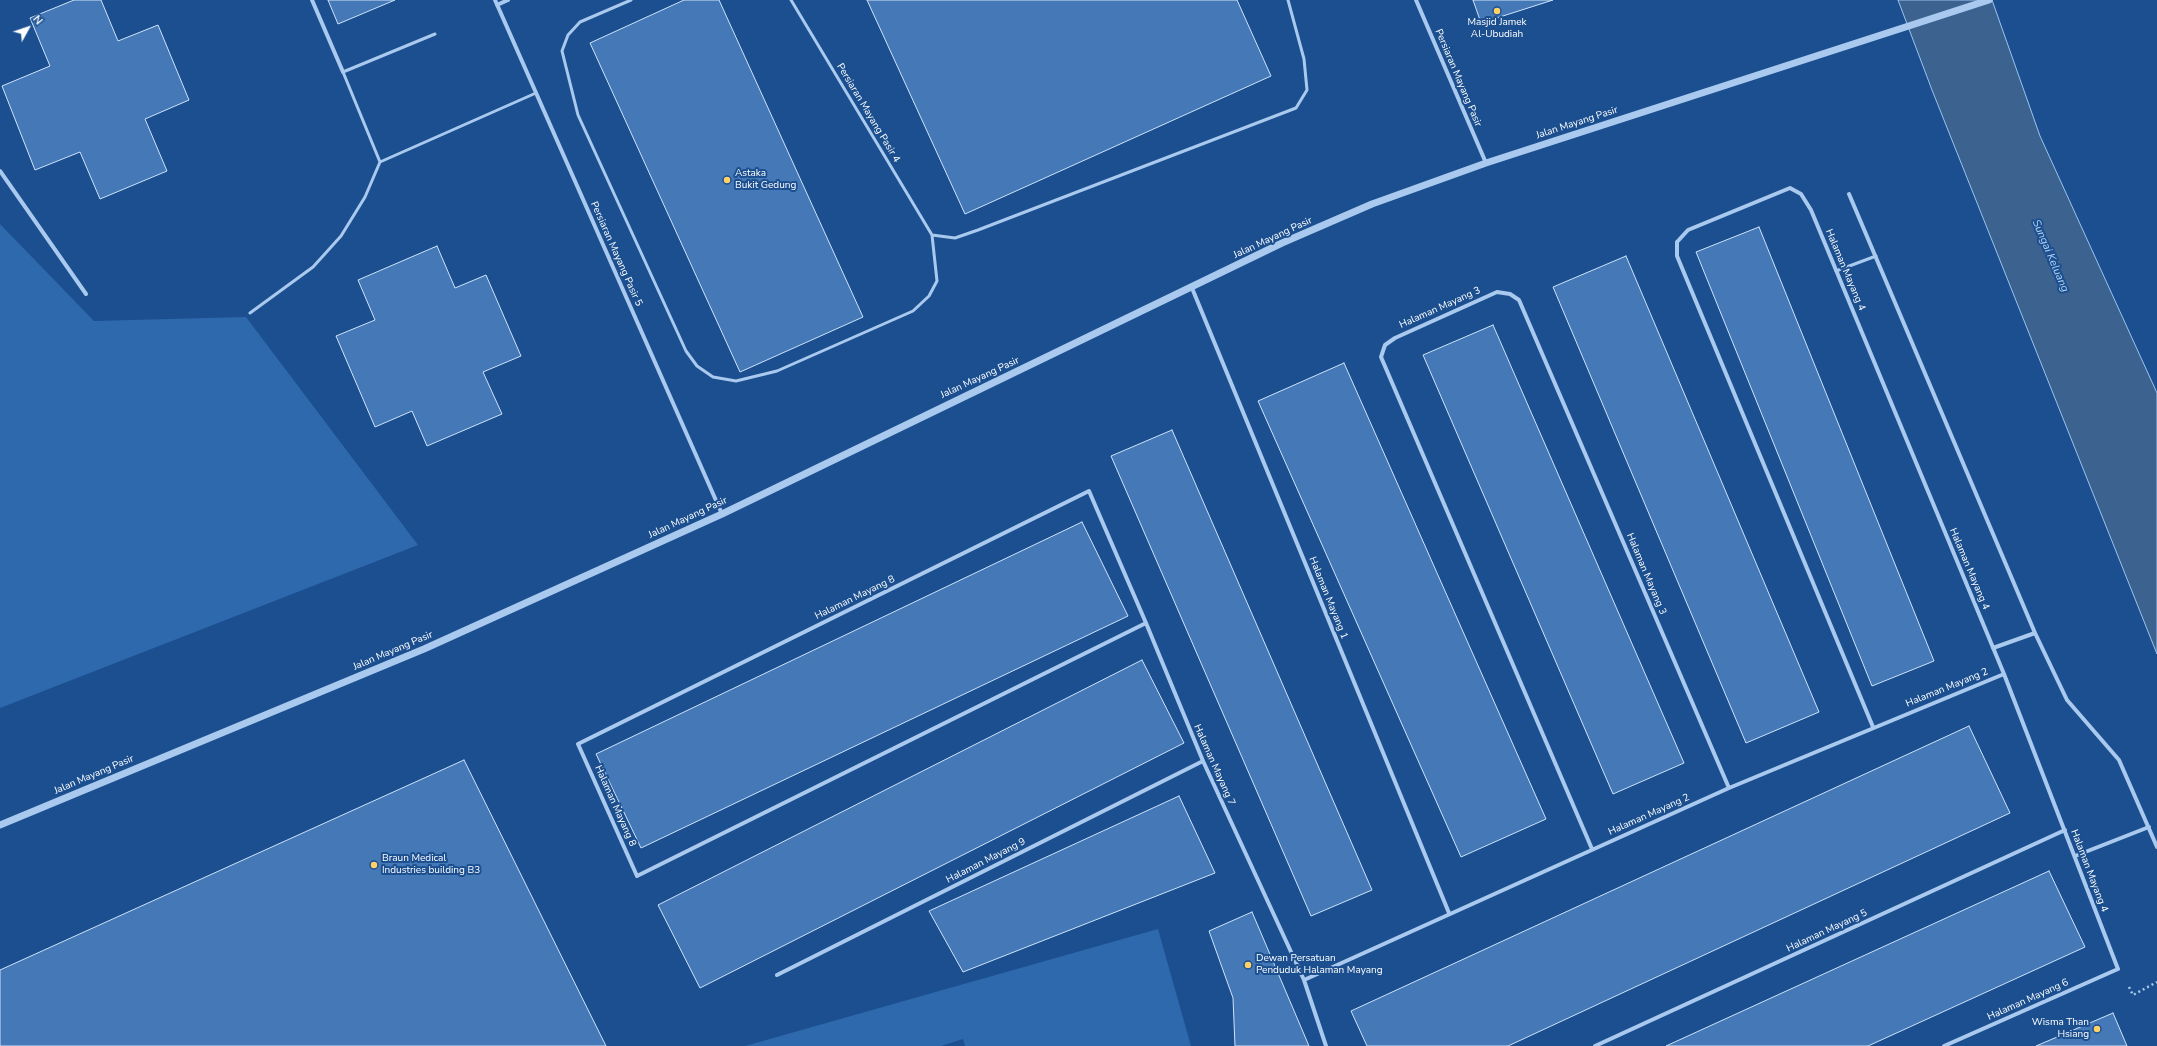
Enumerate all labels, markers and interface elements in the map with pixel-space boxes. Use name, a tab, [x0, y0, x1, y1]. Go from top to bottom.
marker: Masjid Jamek Al-Ubudiah	[1492, 6, 1502, 16]
north arrow	[8, 8, 48, 48]
text: N	[29, 12, 46, 28]
place label: Masjid Jamek Al-Ubudiah	[1467, 17, 1527, 40]
street label: Persiaran Mayang Pasir	[1432, 27, 1484, 129]
street label: Persiaran Mayang Pasir 4	[834, 61, 902, 165]
street label: Jalan Mayang Pasir	[1535, 104, 1619, 142]
place label: Astaka Bukit Gedung	[735, 168, 796, 192]
marker: Astaka Bukit Gedung	[722, 175, 732, 185]
street label: Persiaran Mayang Pasir 5	[587, 200, 645, 308]
street label: Jalan Mayang Pasir	[1232, 215, 1314, 261]
water label: Sungai Keluang	[2029, 218, 2071, 294]
street label: Halaman Mayang 4	[1822, 227, 1868, 313]
street label: Halaman Mayang 3	[1398, 285, 1482, 331]
street label: Jalan Mayang Pasir	[939, 355, 1021, 401]
street label: Jalan Mayang Pasir	[647, 495, 729, 541]
street label: Halaman Mayang 4	[1946, 526, 1992, 612]
street label: Halaman Mayang 3	[1623, 531, 1669, 617]
street label: Halaman Mayang 1	[1306, 555, 1350, 641]
street label: Halaman Mayang 8	[813, 573, 897, 623]
street label: Jalan Mayang Pasir	[351, 629, 435, 673]
street label: Halaman Mayang 2	[1904, 666, 1990, 710]
street label: Halaman Mayang 7	[1191, 723, 1237, 807]
street label: Jalan Mayang Pasir	[52, 753, 136, 797]
street label: Halaman Mayang 8	[592, 764, 638, 848]
street label: Halaman Mayang 2	[1607, 792, 1691, 838]
street label: Halaman Mayang 4	[2068, 828, 2110, 914]
street label: Halaman Mayang 9	[944, 836, 1028, 886]
place label: Braun Medical Industries building B3	[382, 853, 480, 876]
marker: Braun Medical Industries building B3	[369, 860, 379, 870]
street label: Halaman Mayang 5	[1785, 907, 1869, 955]
place label: Dewan Persatuan Penduduk Halaman Mayang	[1256, 953, 1383, 976]
marker: Dewan Persatuan Penduduk Halaman Mayang	[1243, 960, 1253, 970]
street label: Halaman Mayang 6	[1986, 977, 2070, 1023]
place label: Wisma Than Hsiang	[2032, 1017, 2089, 1040]
marker: Wisma Than Hsiang	[2092, 1024, 2102, 1034]

